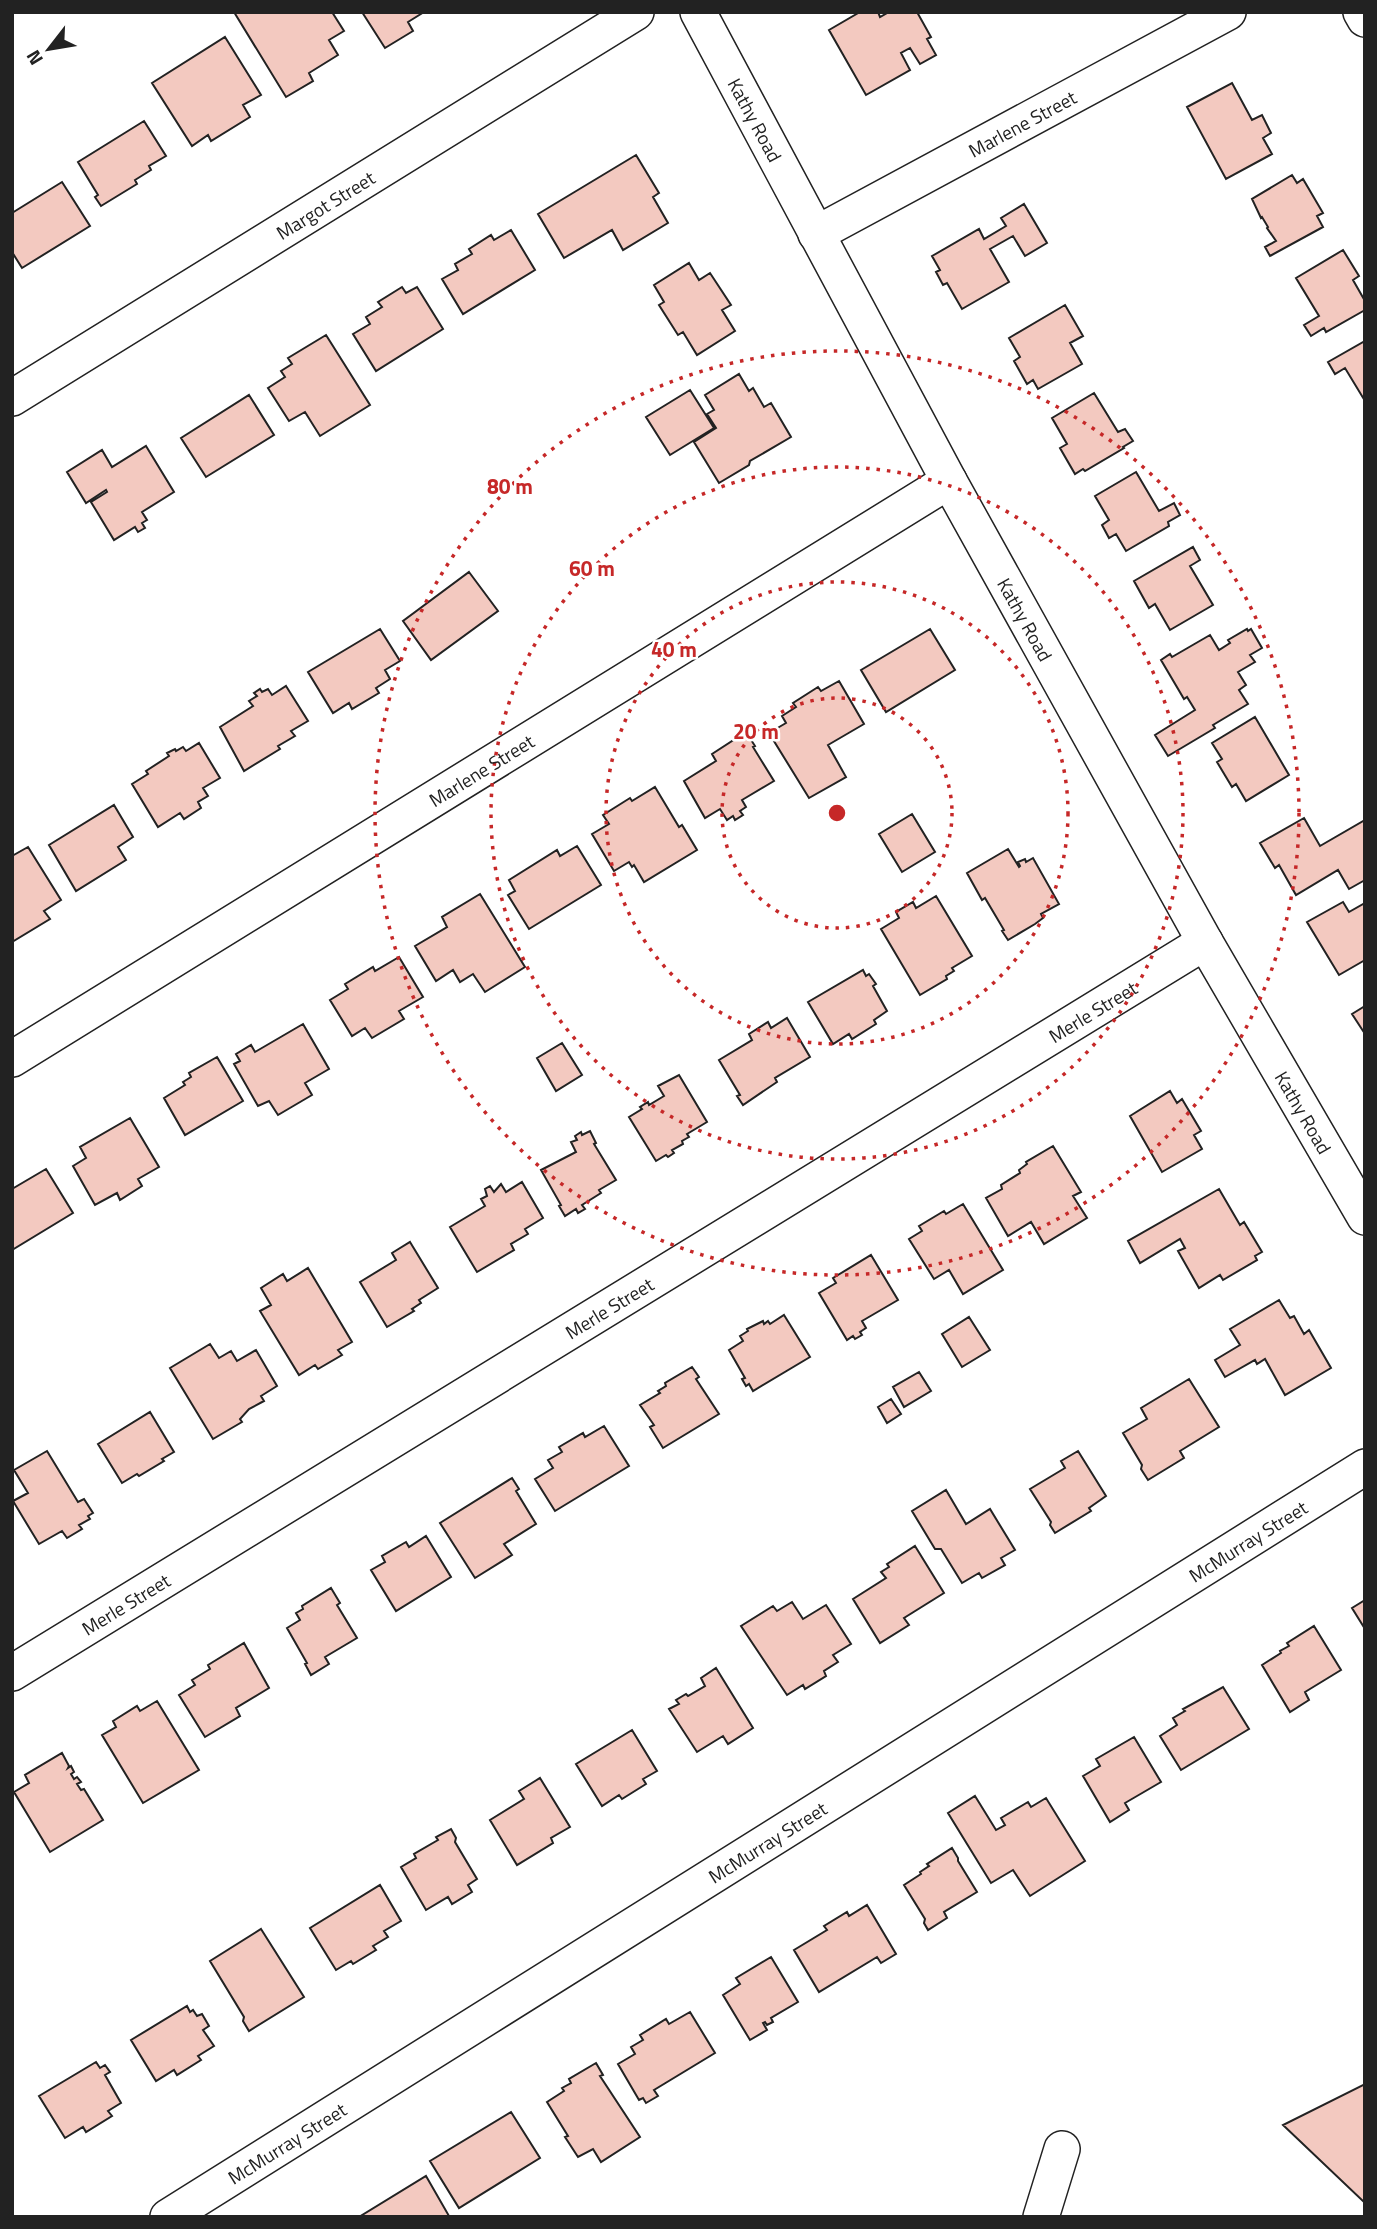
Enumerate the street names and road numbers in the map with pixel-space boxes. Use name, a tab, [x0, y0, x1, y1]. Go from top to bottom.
street label: Kathy Road	[721, 72, 790, 167]
street label: Marlene Street	[963, 82, 1082, 164]
street label: Margot Street	[270, 163, 380, 246]
street label: Kathy Road	[991, 572, 1061, 666]
street label: Marlene Street	[423, 726, 540, 813]
street label: Merle Street	[1042, 973, 1143, 1049]
street label: Kathy Road	[1268, 1065, 1340, 1159]
street label: Merle Street	[559, 1269, 659, 1346]
street label: McMurray Street	[1183, 1492, 1313, 1589]
street label: Merle Street	[76, 1565, 176, 1642]
street label: McMurray Street	[702, 1793, 832, 1890]
street label: McMurray Street	[222, 2094, 352, 2191]

